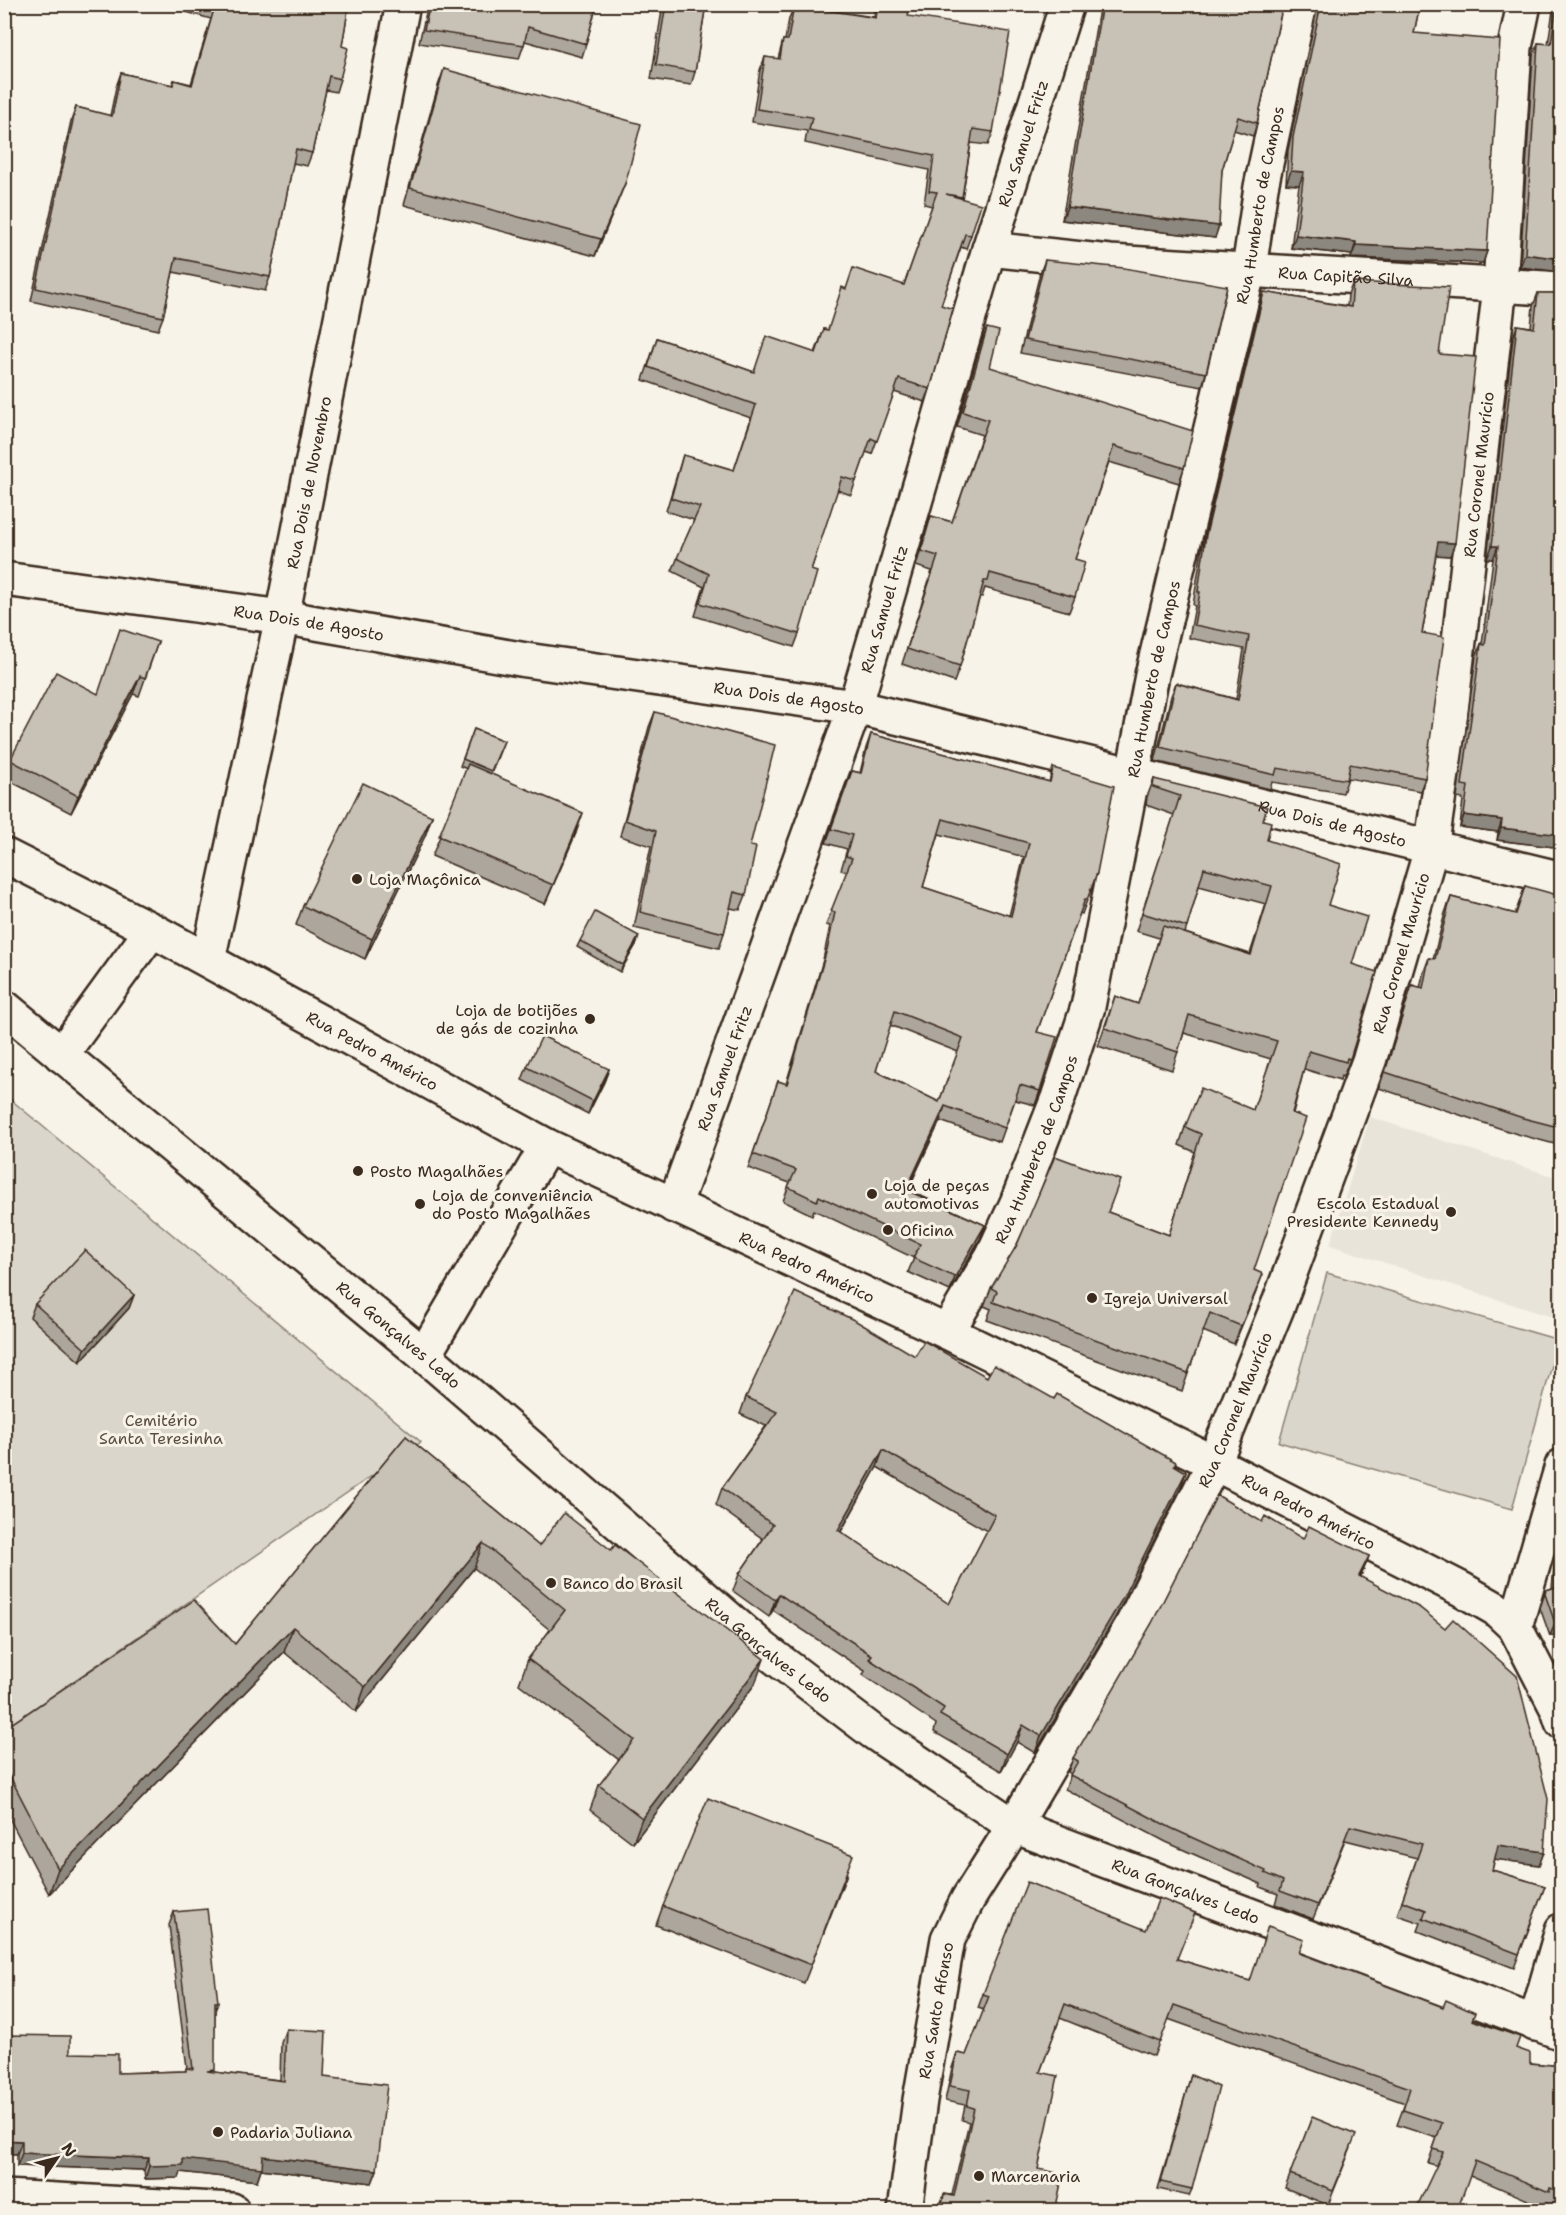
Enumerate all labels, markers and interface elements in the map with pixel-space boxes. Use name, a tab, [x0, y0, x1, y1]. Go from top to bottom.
street label: Rua Samuel Fritz	[993, 77, 1053, 210]
street label: Rua Humberto de Campos	[1231, 104, 1289, 306]
street label: Rua Capitão Silva	[1278, 262, 1414, 291]
street label: Rua Coronel Maurício	[1459, 390, 1499, 558]
street label: Rua Dois de Novembro	[282, 394, 336, 571]
street label: Rua Samuel Fritz	[856, 543, 913, 675]
street label: Rua Humberto de Campos	[1122, 578, 1185, 779]
street label: Rua Dois de Agosto	[232, 601, 386, 646]
street label: Rua Dois de Agosto	[712, 677, 866, 720]
street label: Rua Dois de Agosto	[1256, 795, 1409, 852]
place label: Loja Maçônica	[369, 869, 481, 890]
street label: Rua Coronel Maurício	[1368, 870, 1435, 1036]
marker: Loja Maçônica	[350, 872, 364, 886]
place label: Loja de botijões de gás de cozinha	[436, 1000, 578, 1039]
street label: Rua Samuel Fritz	[692, 1002, 757, 1134]
street label: Rua Pedro Américo	[302, 1006, 442, 1095]
marker: Loja de botijões de gás de cozinha	[583, 1012, 597, 1026]
street label: Rua Humberto de Campos	[990, 1052, 1083, 1247]
place label: Posto Magalhães	[370, 1161, 504, 1182]
marker: Posto Magalhães	[351, 1164, 365, 1178]
place label: Loja de peças automotivas	[884, 1175, 990, 1214]
place label: Loja de conveniência do Posto Magalhães	[432, 1185, 593, 1224]
marker: Loja de peças automotivas	[865, 1187, 879, 1201]
place label: Escola Estadual Presidente Kennedy	[1287, 1193, 1439, 1232]
marker: Loja de conveniência do Posto Magalhães	[413, 1197, 427, 1211]
marker: Escola Estadual Presidente Kennedy	[1444, 1205, 1458, 1219]
place label: Oficina	[900, 1220, 954, 1241]
marker: Oficina	[881, 1223, 895, 1237]
street label: Rua Pedro Américo	[736, 1227, 878, 1308]
street label: Rua Gonçalves Ledo	[332, 1277, 465, 1393]
place label: Igreja Universal	[1104, 1288, 1228, 1309]
marker: Igreja Universal	[1085, 1291, 1099, 1305]
street label: Rua Coronel Maurício	[1193, 1329, 1277, 1491]
park label: Cemitério Santa Teresinha	[99, 1410, 223, 1449]
street label: Rua Pedro Américo	[1238, 1469, 1379, 1555]
place label: Banco do Brasil	[563, 1573, 683, 1594]
marker: Banco do Brasil	[544, 1576, 558, 1590]
street label: Rua Gonçalves Ledo	[701, 1593, 836, 1708]
street label: Rua Gonçalves Ledo	[1109, 1854, 1262, 1929]
street label: Rua Santo Afonso	[914, 1940, 958, 2081]
place label: Padaria Juliana	[230, 2122, 352, 2143]
marker: Padaria Juliana	[211, 2125, 225, 2139]
north arrow	[27, 2128, 87, 2188]
text: N	[57, 2138, 81, 2161]
place label: Marcenaria	[991, 2166, 1080, 2187]
marker: Marcenaria	[972, 2169, 986, 2183]

